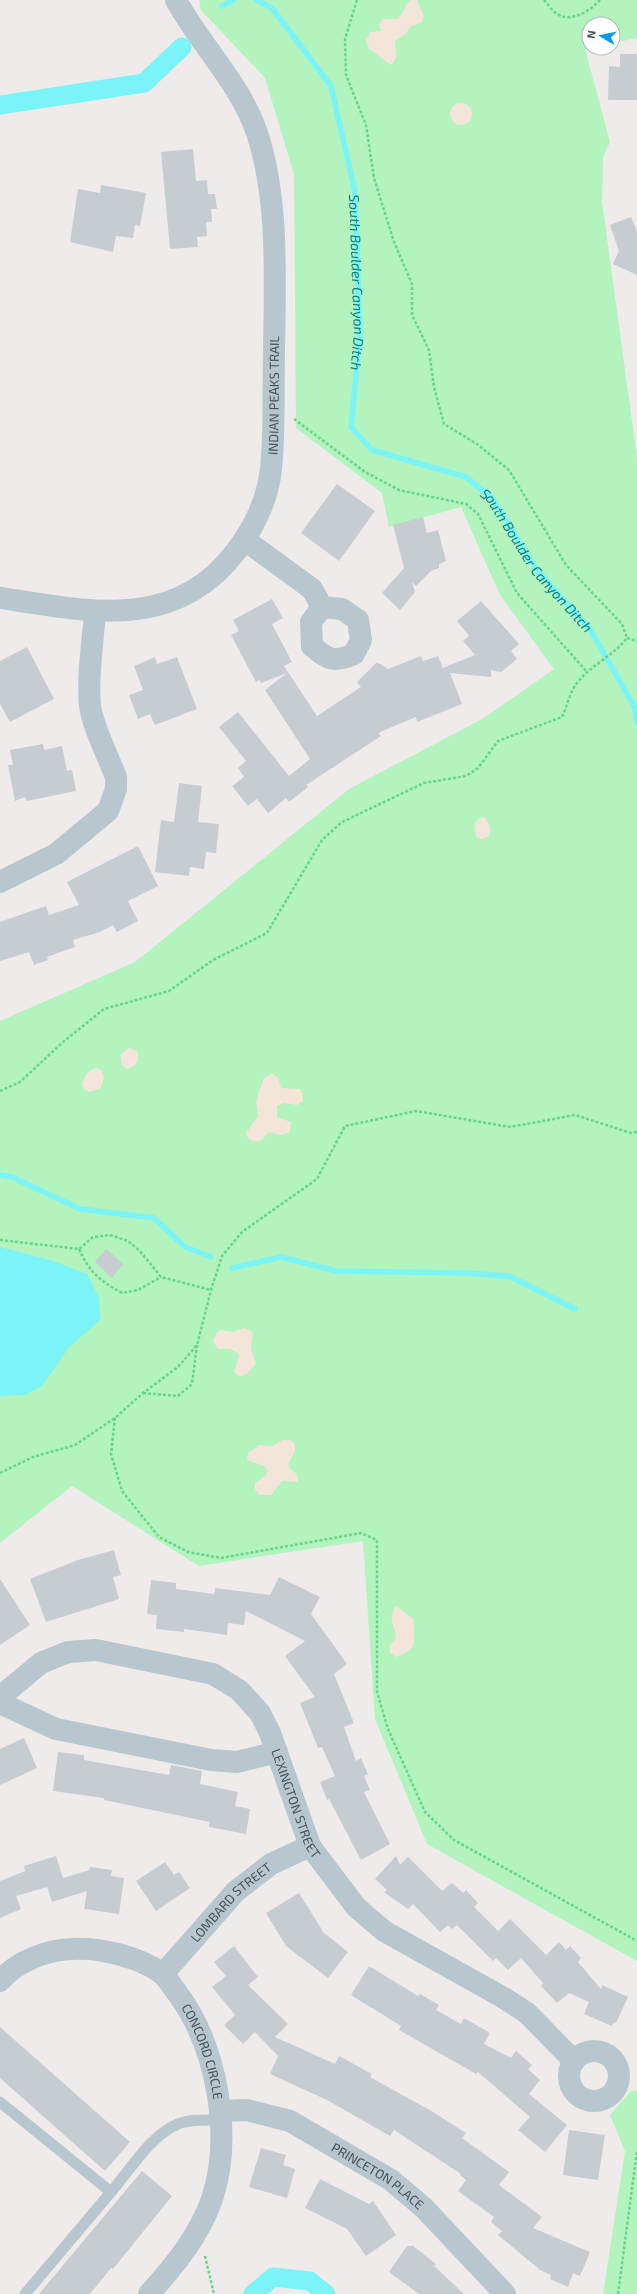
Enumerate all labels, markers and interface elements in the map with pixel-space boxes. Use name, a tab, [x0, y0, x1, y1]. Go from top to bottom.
north arrow	[581, 16, 621, 56]
text: N	[584, 29, 598, 39]
water label: South Boulder Canyon Ditch	[347, 194, 368, 371]
street label: INDIAN PEAKS TRAIL	[264, 335, 282, 456]
water label: South Boulder Canyon Ditch	[478, 484, 597, 635]
street label: LEXINGTON STREET	[268, 1746, 325, 1862]
street label: LOMBARD STREET	[187, 1859, 275, 1945]
street label: CONCORD CIRCLE	[178, 2001, 226, 2101]
street label: PRINCETON PLACE	[329, 2139, 427, 2212]

